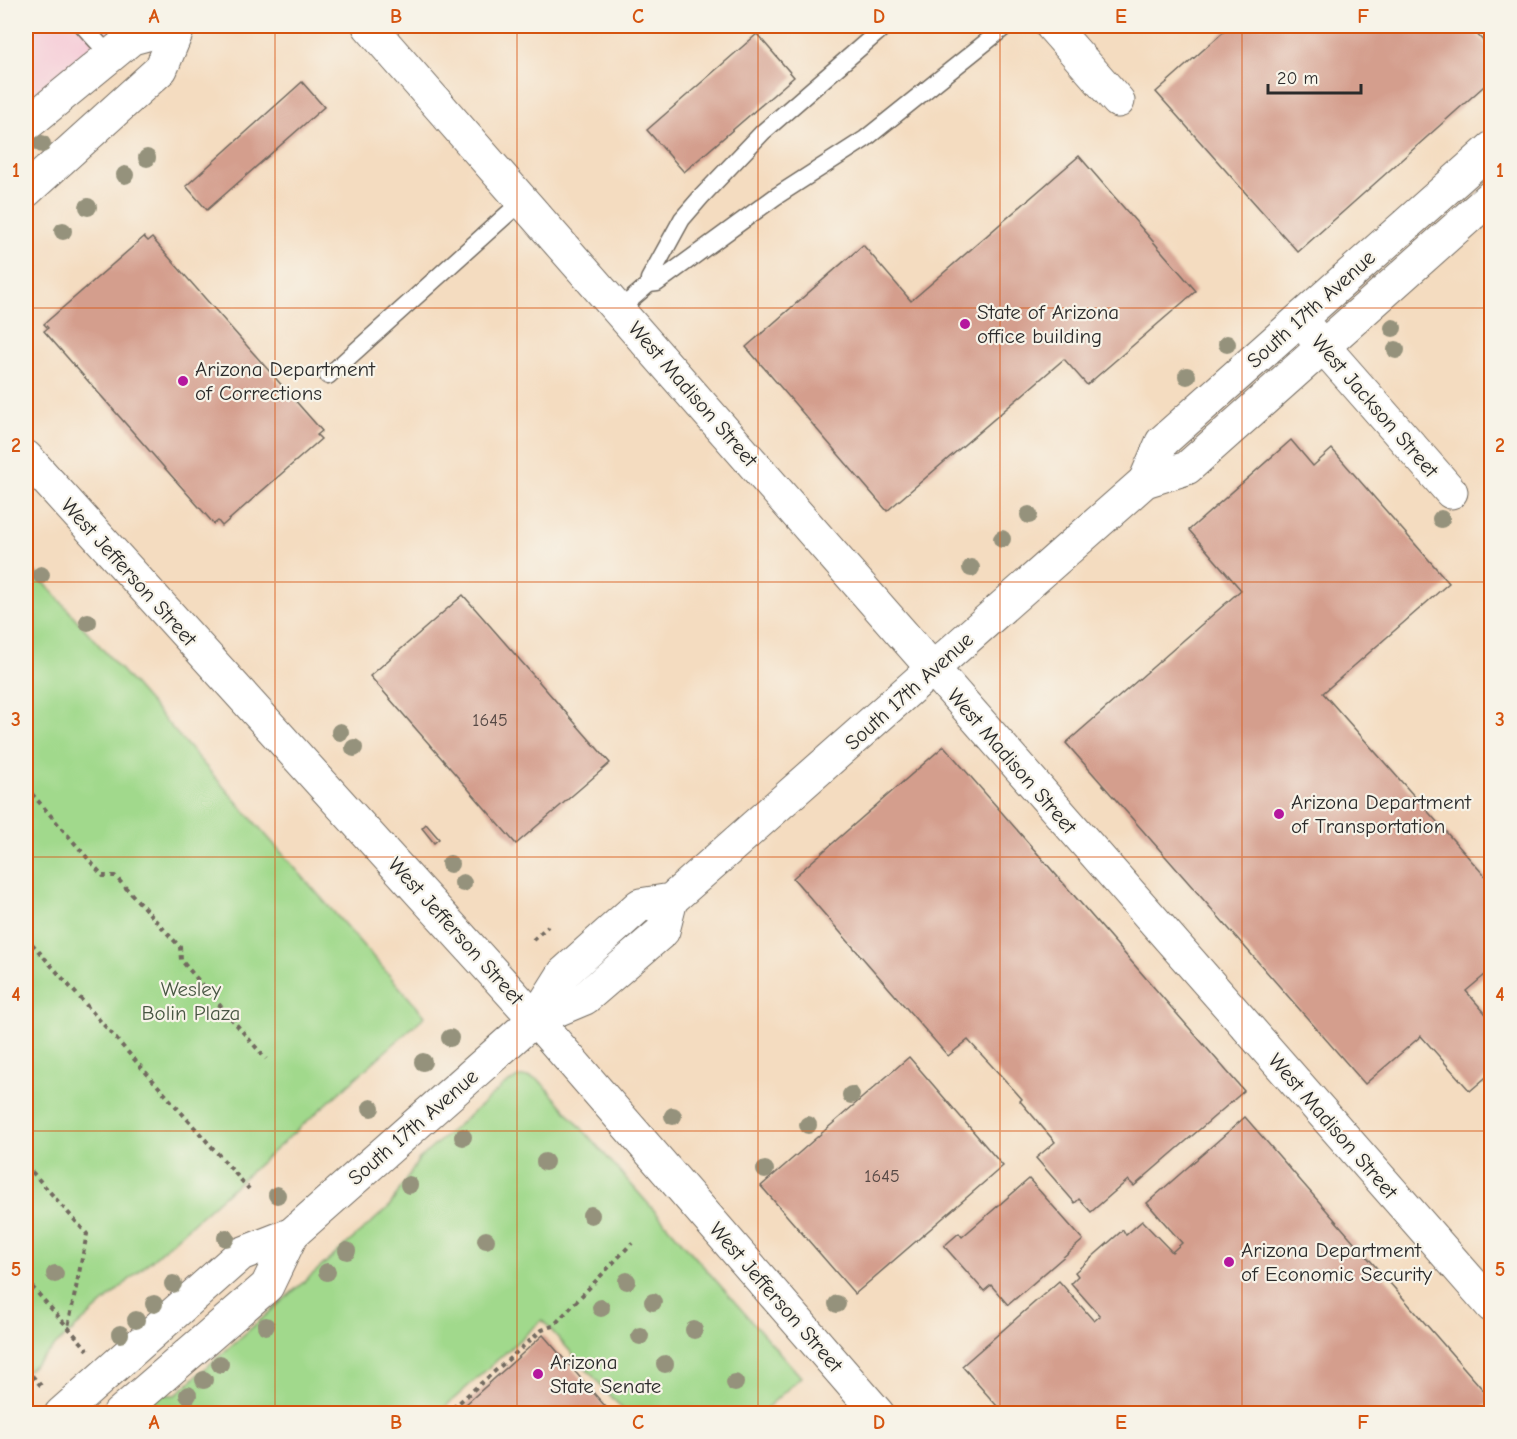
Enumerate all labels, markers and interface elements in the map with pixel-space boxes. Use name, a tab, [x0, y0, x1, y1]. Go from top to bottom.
text: A	[148, 5, 160, 28]
text: B	[390, 5, 402, 28]
text: C	[632, 5, 644, 28]
text: D	[873, 5, 885, 28]
text: E	[1115, 5, 1127, 28]
text: F	[1357, 5, 1369, 28]
scale bar	[1268, 57, 1361, 95]
text: 20 m	[1277, 68, 1318, 89]
text: 1	[12, 159, 20, 182]
text: 1	[1496, 159, 1504, 182]
street label: South 17th Avenue	[1242, 245, 1380, 373]
place label: State of Arizona office building	[977, 300, 1119, 348]
street label: West Madison Street	[623, 317, 763, 472]
marker: State of Arizona office building	[958, 317, 972, 331]
street label: West Jackson Street	[1307, 330, 1444, 483]
place label: Arizona Department of Corrections	[195, 357, 376, 405]
marker: Arizona Department of Corrections	[176, 374, 190, 388]
text: 2	[11, 434, 21, 457]
text: 2	[1495, 434, 1505, 457]
street label: West Jefferson Street	[56, 493, 202, 651]
street label: South 17th Avenue	[840, 627, 978, 755]
street label: West Madison Street	[942, 684, 1082, 839]
text: 3	[11, 708, 21, 731]
text: 3	[1495, 708, 1505, 731]
house number: 1645	[472, 710, 508, 731]
place label: Arizona Department of Transportation	[1291, 790, 1472, 838]
marker: Arizona Department of Transportation	[1272, 807, 1286, 821]
street label: West Jefferson Street	[383, 852, 529, 1010]
park label: Wesley Bolin Plaza	[142, 977, 240, 1025]
text: 4	[11, 983, 21, 1006]
text: 4	[1495, 983, 1505, 1006]
street label: West Madison Street	[1263, 1049, 1403, 1204]
street label: South 17th Avenue	[343, 1064, 483, 1190]
house number: 1645	[864, 1166, 900, 1187]
street label: West Jefferson Street	[704, 1217, 848, 1377]
place label: Arizona Department of Economic Security	[1241, 1238, 1433, 1286]
marker: Arizona Department of Economic Security	[1222, 1255, 1236, 1269]
text: 5	[11, 1258, 21, 1281]
text: 5	[1495, 1258, 1505, 1281]
place label: Arizona State Senate	[550, 1350, 661, 1398]
marker: Arizona State Senate	[531, 1367, 545, 1381]
text: A	[148, 1411, 160, 1434]
text: B	[390, 1411, 402, 1434]
text: C	[632, 1411, 644, 1434]
text: D	[873, 1411, 885, 1434]
text: E	[1115, 1411, 1127, 1434]
text: F	[1357, 1411, 1369, 1434]

